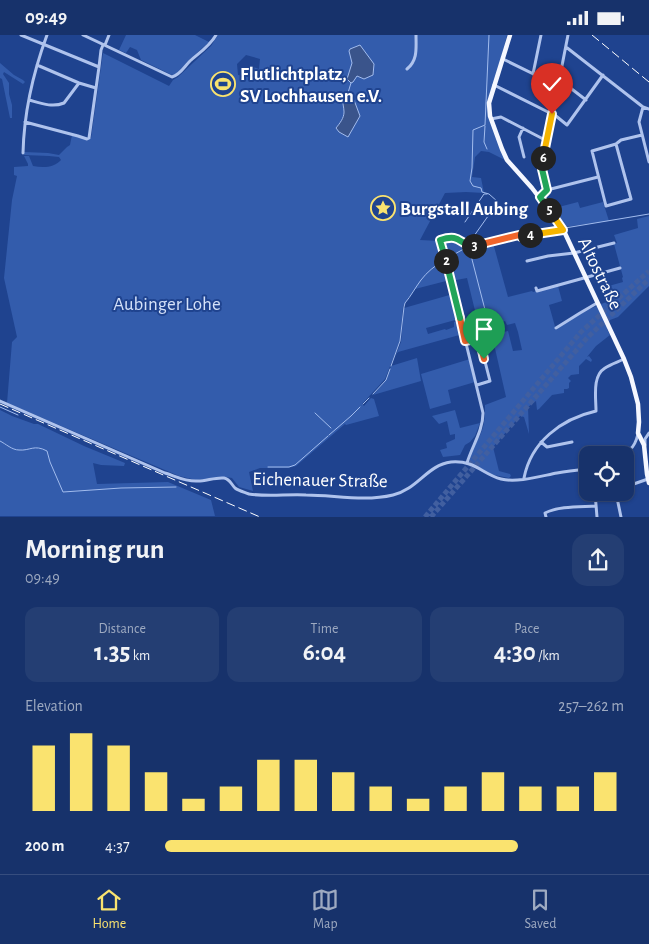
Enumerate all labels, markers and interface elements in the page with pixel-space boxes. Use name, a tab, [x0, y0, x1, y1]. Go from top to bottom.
text: 09:49	[25, 8, 67, 27]
pin	[531, 63, 573, 114]
place label: Flutlichtplatz, SV Lochhausen e.V.	[240, 65, 382, 106]
icon: check	[538, 70, 566, 98]
sports icon: Flutlichtplatz, SV Lochhausen e.V.	[210, 71, 236, 97]
pin: 6	[530, 145, 556, 171]
text: 6	[540, 151, 547, 165]
place icon: Burgstall Aubing	[370, 195, 396, 221]
pin: 5	[536, 197, 562, 223]
place label: Burgstall Aubing	[400, 200, 528, 219]
text: 5	[546, 203, 553, 217]
pin: 4	[518, 223, 542, 247]
text: 4	[527, 228, 534, 242]
pin: 3	[462, 233, 486, 259]
street label: Altostraße	[574, 234, 625, 313]
text: 3	[471, 239, 478, 253]
pin: 2	[434, 249, 458, 273]
text: 2	[443, 254, 450, 268]
park label: Aubinger Lohe	[113, 295, 221, 314]
pin	[463, 308, 505, 359]
icon: arrive	[470, 315, 498, 343]
map controls	[579, 446, 634, 501]
button: locate	[579, 446, 634, 501]
street label: Eichenauer Straße	[252, 470, 388, 491]
button: share	[572, 534, 624, 586]
text: Morning run	[25, 536, 165, 564]
text: 09:49	[25, 570, 60, 586]
text: Distance	[98, 622, 146, 636]
text: Time	[311, 622, 338, 636]
text: Pace	[514, 622, 539, 636]
text: 1.35	[94, 640, 130, 665]
text: 6:04	[303, 640, 346, 665]
text: 4:30	[494, 640, 536, 665]
text: km	[130, 649, 150, 663]
text: /km	[536, 649, 560, 663]
text: Elevation	[25, 698, 83, 714]
text: 257–262 m	[558, 698, 624, 714]
text: 200 m	[25, 838, 65, 854]
text: 4:37	[105, 838, 130, 854]
tab: Home	[93, 886, 126, 933]
tab: Map	[311, 886, 339, 933]
tab: Saved	[524, 886, 556, 933]

